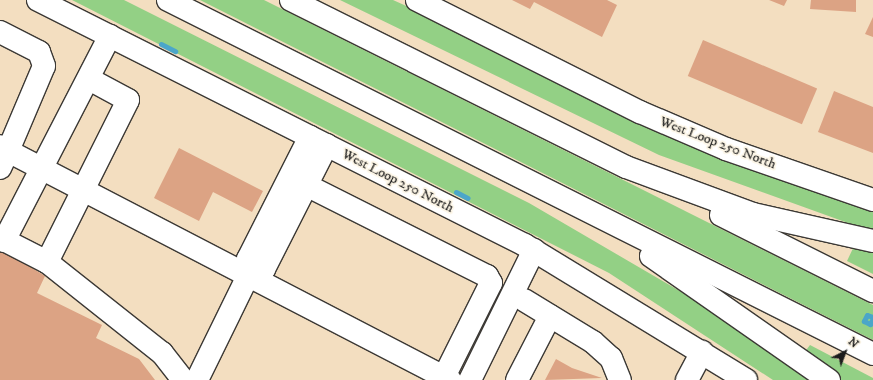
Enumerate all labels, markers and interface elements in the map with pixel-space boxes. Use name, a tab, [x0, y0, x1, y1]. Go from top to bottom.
street label: West Loop 250 North	[658, 113, 778, 173]
street label: West Loop 250 North	[339, 146, 457, 216]
north arrow	[825, 332, 865, 372]
text: N	[845, 335, 861, 351]

